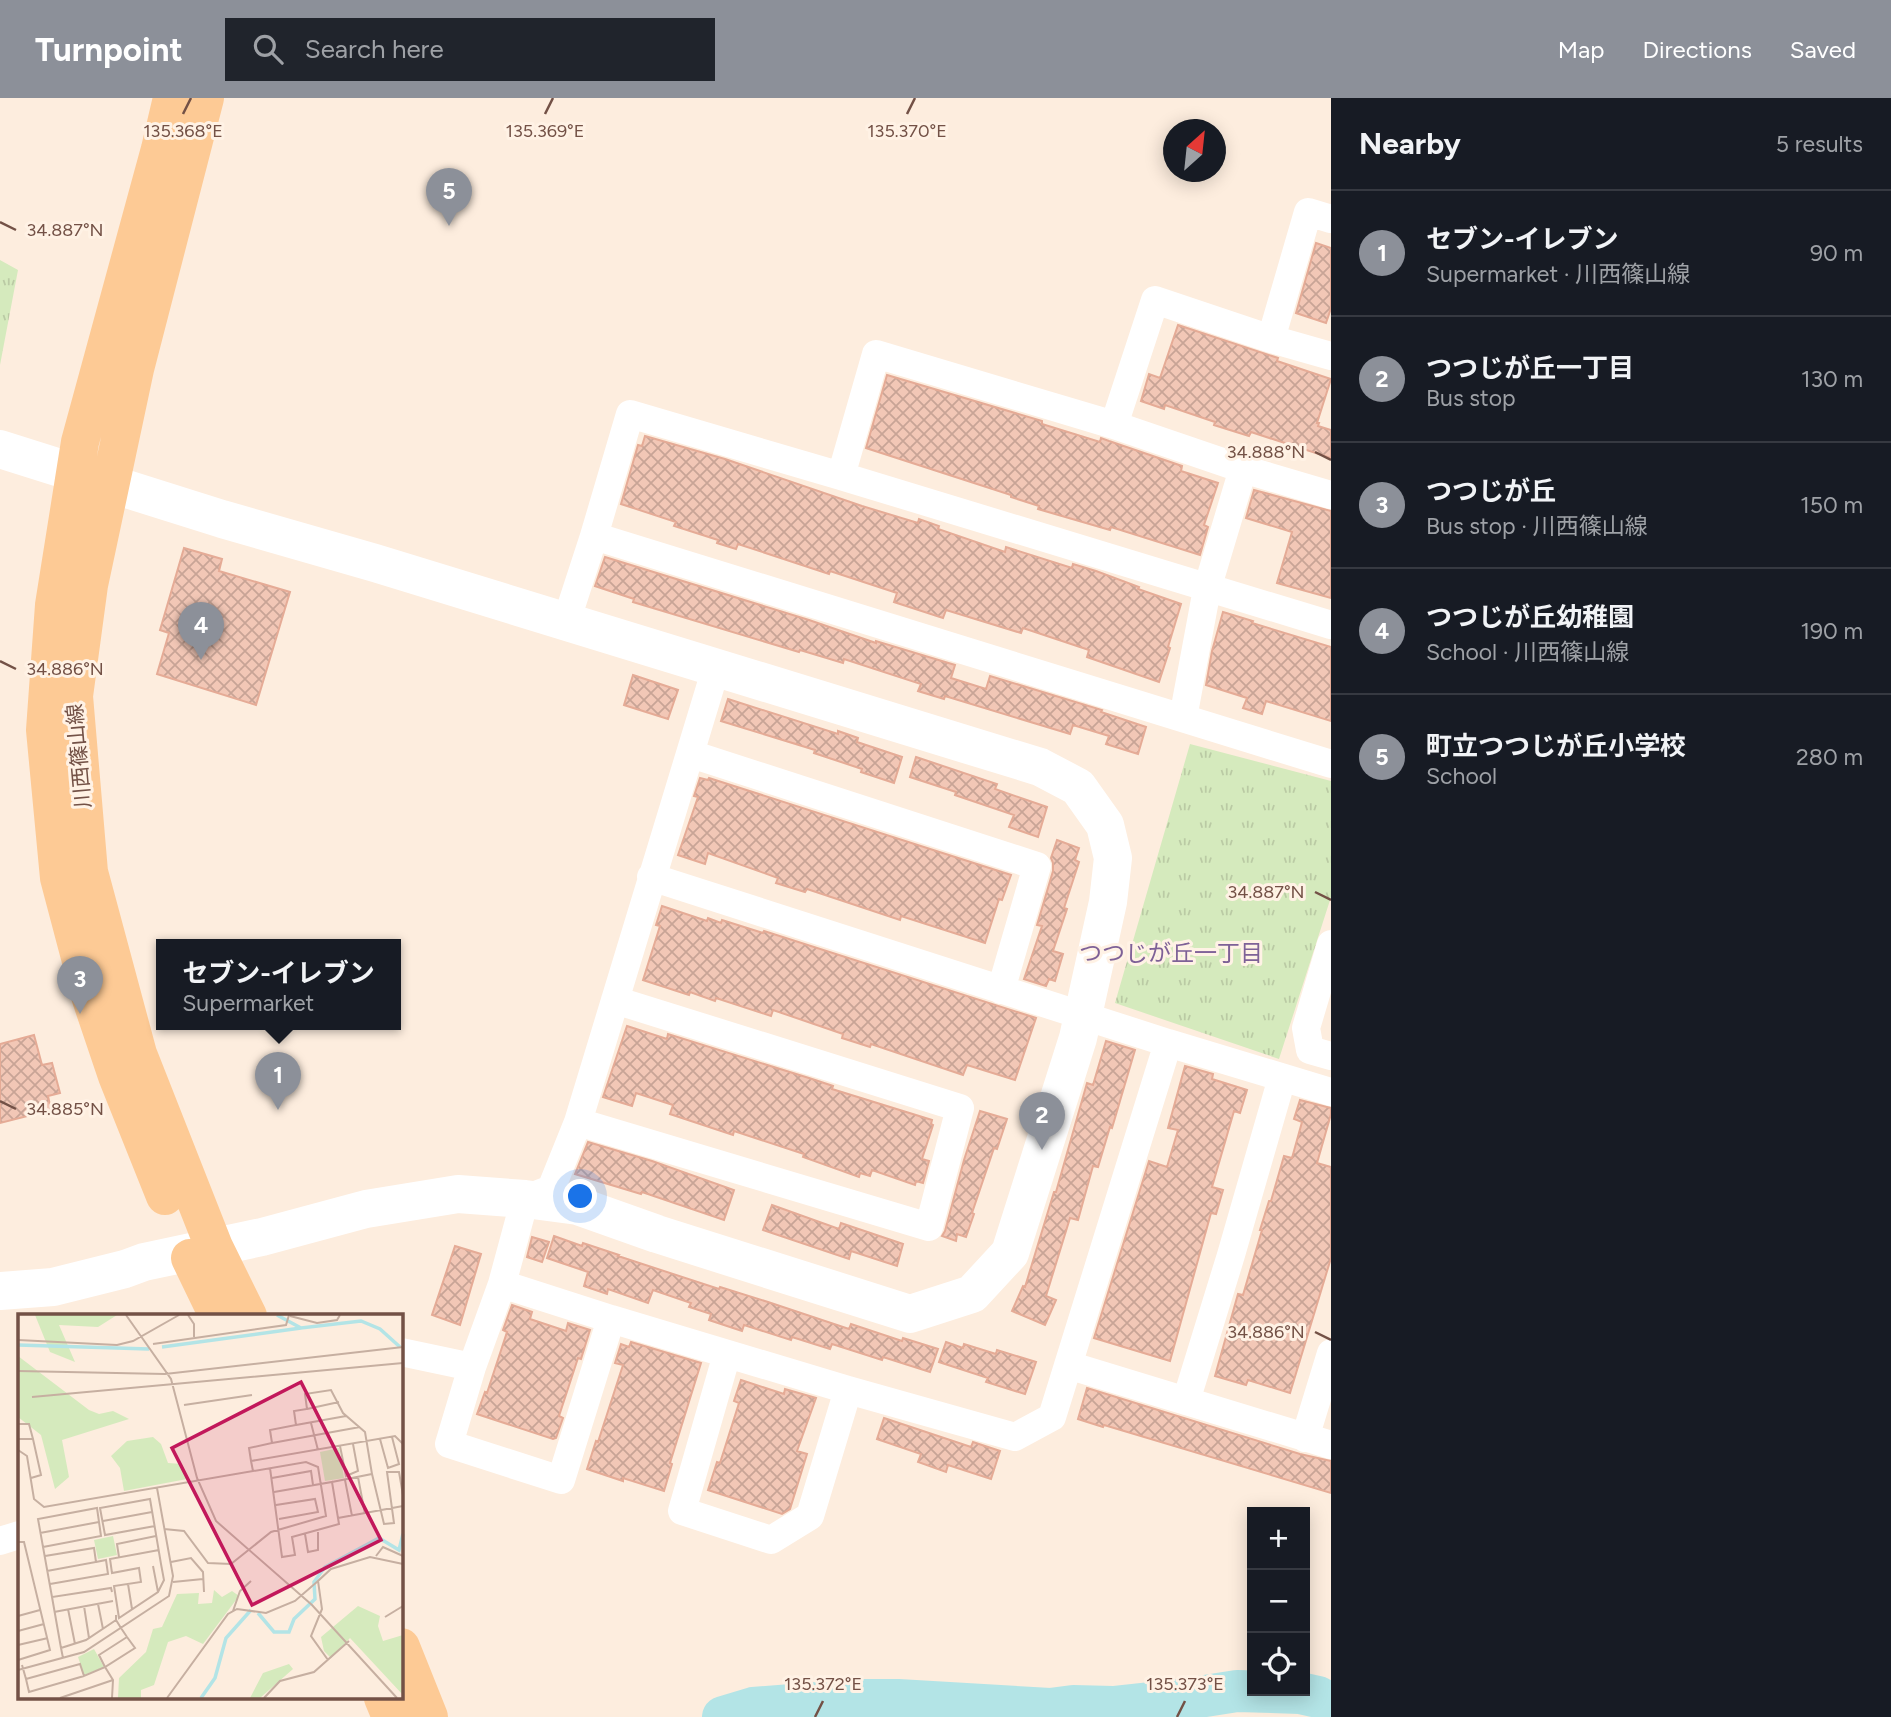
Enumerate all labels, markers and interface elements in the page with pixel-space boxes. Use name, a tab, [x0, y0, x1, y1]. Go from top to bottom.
search box	[225, 18, 715, 81]
text: Turnpoint	[35, 30, 183, 69]
icon: search	[249, 30, 287, 68]
text: Search here	[305, 33, 444, 65]
text: Map	[1558, 35, 1604, 64]
text: Directions	[1642, 35, 1752, 64]
text: Saved	[1790, 35, 1856, 64]
north arrow	[1163, 119, 1226, 182]
text: 135.368°E	[143, 120, 223, 142]
text: 135.369°E	[506, 120, 584, 142]
text: 135.370°E	[867, 120, 947, 142]
text: Nearby	[1359, 125, 1461, 162]
text: 5 results	[1776, 130, 1863, 158]
pin: 5	[426, 168, 472, 226]
text: 34.887°N	[26, 219, 104, 241]
text: セブン-イレブン	[1426, 223, 1619, 255]
text: 1	[1377, 239, 1387, 267]
text: 90 m	[1810, 239, 1863, 267]
text: Supermarket · 川西篠山線	[1426, 260, 1690, 288]
text: つつじが丘一丁目	[1426, 352, 1634, 384]
text: 2	[1375, 365, 1389, 393]
text: 130 m	[1801, 365, 1863, 393]
text: Bus stop	[1426, 384, 1516, 412]
text: 34.888°N	[1227, 441, 1305, 463]
text: つつじが丘	[1426, 475, 1556, 507]
text: 3	[1376, 491, 1388, 519]
text: 150 m	[1800, 491, 1863, 519]
text: Bus stop · 川西篠山線	[1426, 512, 1648, 540]
text: つつじが丘幼稚園	[1426, 601, 1634, 633]
pin: 4	[178, 602, 224, 660]
text: 4	[1375, 617, 1389, 645]
text: 190 m	[1800, 617, 1863, 645]
text: School · 川西篠山線	[1426, 638, 1629, 666]
text: 34.886°N	[26, 658, 104, 680]
street label: 川西篠山線	[61, 703, 96, 809]
text: 町立つつじが丘小学校	[1426, 730, 1686, 762]
text: 5	[1375, 743, 1389, 771]
text: 280 m	[1796, 743, 1863, 771]
text: School	[1426, 762, 1497, 790]
text: 34.887°N	[1227, 881, 1305, 903]
popup	[156, 939, 401, 1030]
district label: つつじが丘一丁目	[1079, 939, 1263, 967]
pin: 3	[57, 956, 103, 1014]
text: セブン-イレブン	[182, 957, 375, 989]
text: Supermarket	[182, 989, 314, 1017]
pin: 1	[255, 1052, 301, 1110]
pin: 2	[1019, 1092, 1065, 1150]
text: 34.885°N	[26, 1098, 104, 1120]
your location	[563, 1179, 597, 1213]
inset map	[18, 1314, 402, 1700]
text: 34.886°N	[1227, 1321, 1305, 1343]
map controls	[1247, 1507, 1310, 1696]
button: +	[1247, 1507, 1310, 1570]
button: −	[1247, 1570, 1310, 1633]
button: locate	[1247, 1633, 1310, 1696]
text: 135.372°E	[784, 1673, 862, 1695]
text: 135.373°E	[1146, 1673, 1224, 1695]

